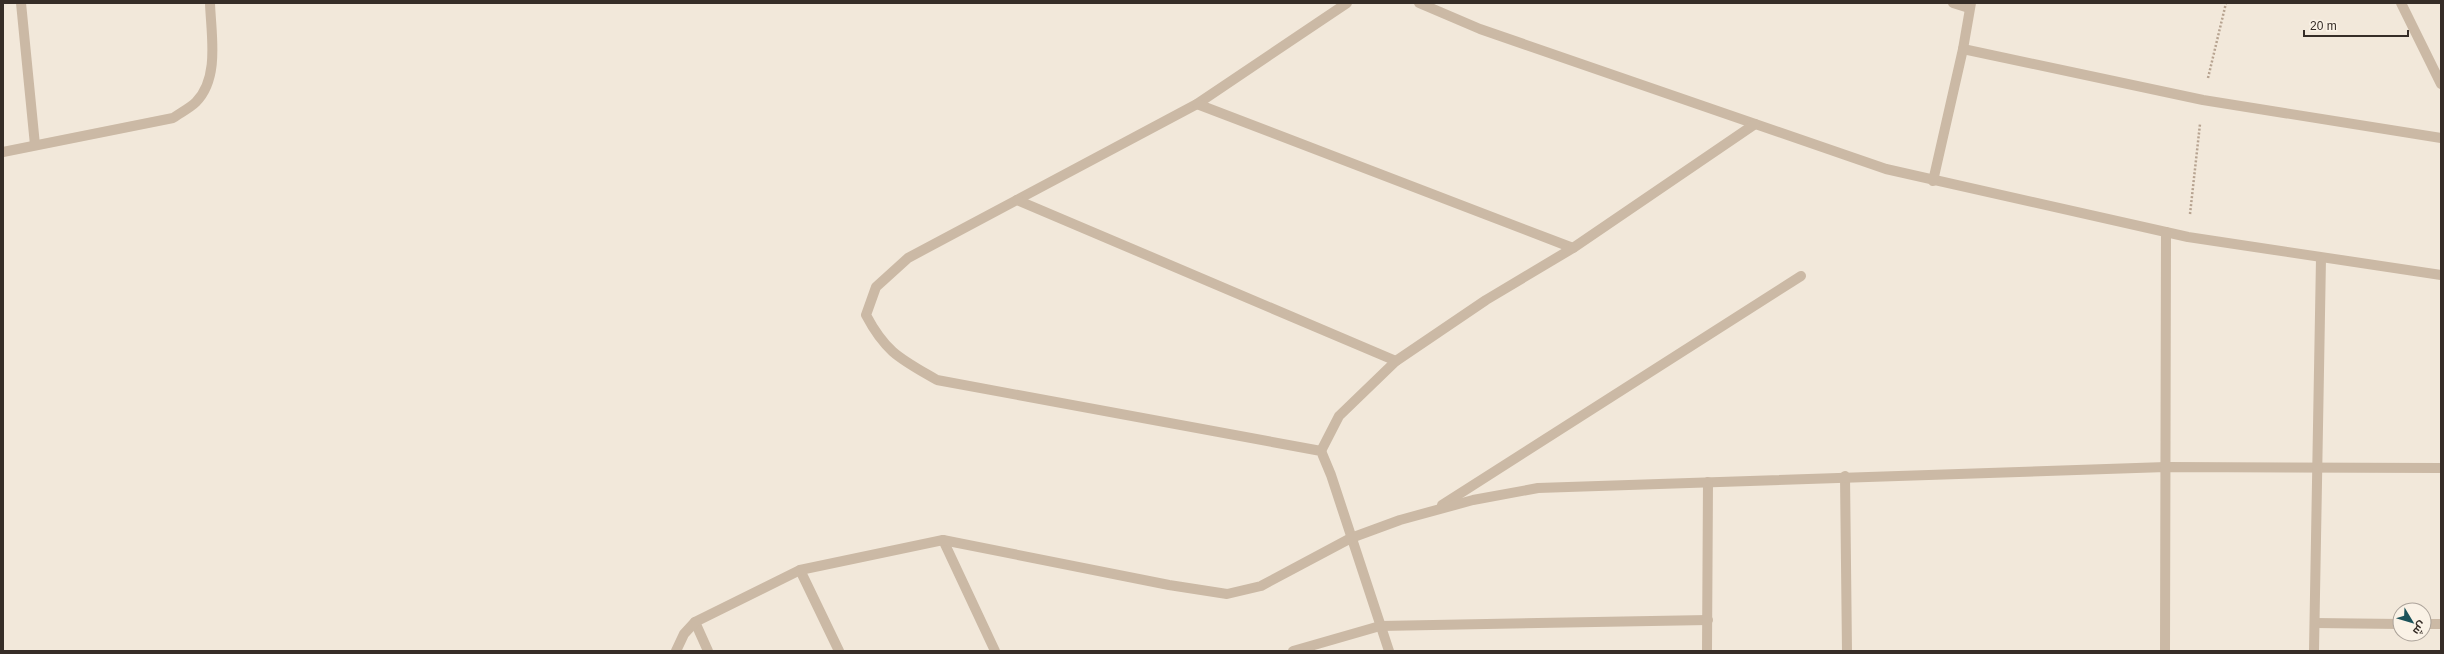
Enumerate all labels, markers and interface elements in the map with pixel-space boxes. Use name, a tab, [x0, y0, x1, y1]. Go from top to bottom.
scale bar	[2304, 12, 2408, 38]
text: 20 m	[2310, 19, 2337, 33]
north arrow	[2392, 602, 2432, 642]
text: ش	[2410, 618, 2429, 637]

